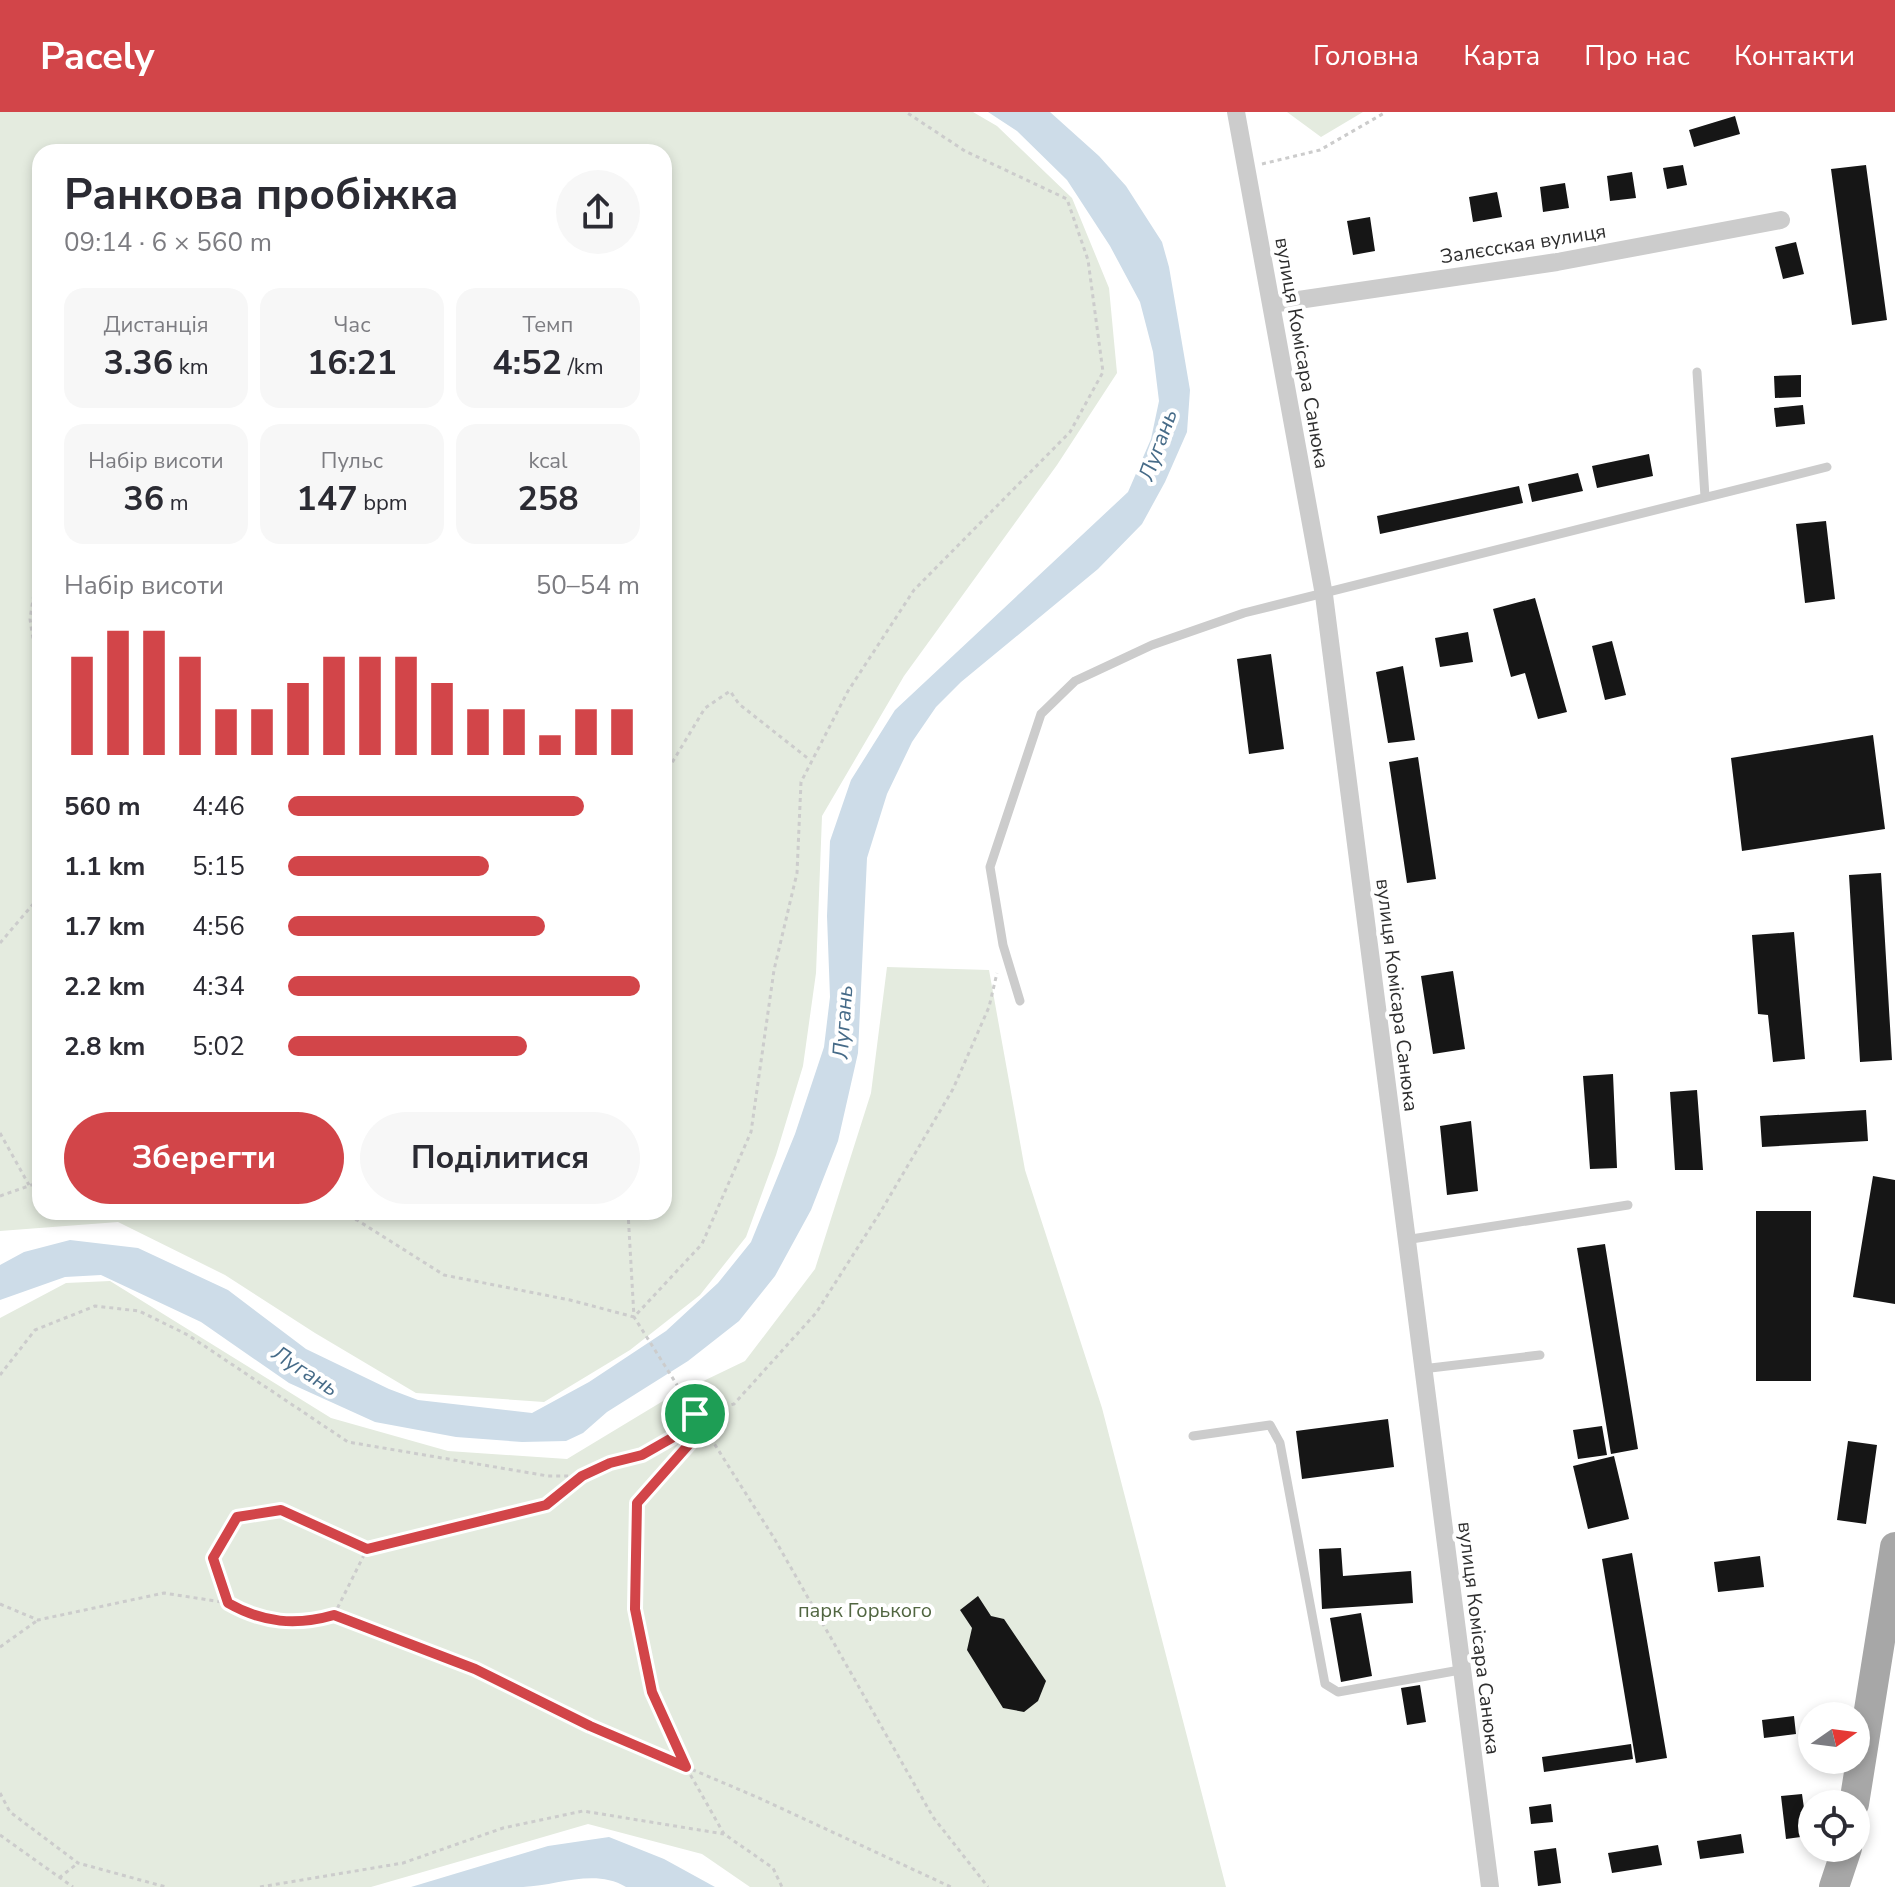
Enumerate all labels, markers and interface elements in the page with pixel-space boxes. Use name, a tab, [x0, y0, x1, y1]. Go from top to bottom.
text: Pacely	[40, 31, 154, 82]
text: Головна	[1313, 37, 1419, 75]
text: Карта	[1463, 37, 1540, 75]
text: Про нас	[1584, 37, 1690, 75]
text: Контакти	[1734, 37, 1855, 75]
text: Ранкова пробіжка	[64, 165, 459, 225]
button: share	[556, 170, 640, 254]
street label: Залєсская вулиця	[1438, 218, 1608, 270]
text: 09:14 · 6 × 560 m	[64, 225, 272, 260]
street label: вулиця Комісара Санюка	[1268, 235, 1336, 471]
text: Дистанція	[103, 310, 209, 340]
text: Час	[333, 310, 371, 340]
text: Темп	[523, 310, 573, 340]
text: 3.36	[103, 340, 173, 386]
text: 16:21	[307, 340, 397, 386]
text: 4:52	[492, 340, 562, 386]
text: km	[173, 352, 209, 382]
text: /km	[562, 352, 604, 382]
water label: Лугань	[1131, 405, 1185, 486]
text: Набір висоти	[88, 446, 224, 476]
text: Пульс	[321, 446, 383, 476]
text: kcal	[529, 446, 568, 476]
text: 36	[123, 476, 164, 522]
text: 147	[296, 476, 358, 522]
text: 258	[517, 476, 579, 522]
text: m	[164, 488, 189, 518]
text: bpm	[358, 488, 408, 518]
text: Набір висоти	[64, 568, 224, 603]
text: 50–54 m	[536, 568, 640, 603]
text: 560 m	[64, 789, 141, 824]
text: 4:46	[192, 789, 245, 824]
text: 1.1 km	[64, 849, 145, 884]
text: 5:15	[192, 849, 245, 884]
street label: вулиця Комісара Санюка	[1369, 877, 1425, 1113]
text: 1.7 km	[64, 909, 145, 944]
text: 4:56	[192, 909, 245, 944]
text: 2.2 km	[64, 969, 145, 1004]
text: 4:34	[192, 969, 245, 1004]
water label: Лугань	[825, 984, 861, 1061]
text: 2.8 km	[64, 1029, 145, 1064]
text: 5:02	[192, 1029, 245, 1064]
button: Зберегти	[64, 1112, 344, 1204]
button: Поділитися	[360, 1112, 640, 1204]
water label: Лугань	[265, 1338, 344, 1404]
pin	[661, 1380, 729, 1448]
icon: arrive	[673, 1392, 717, 1436]
street label: вулиця Комісара Санюка	[1451, 1520, 1507, 1756]
park label: парк Горького	[798, 1597, 932, 1624]
north arrow	[1798, 1702, 1870, 1774]
map controls	[1798, 1702, 1870, 1862]
button: locate	[1798, 1790, 1870, 1862]

